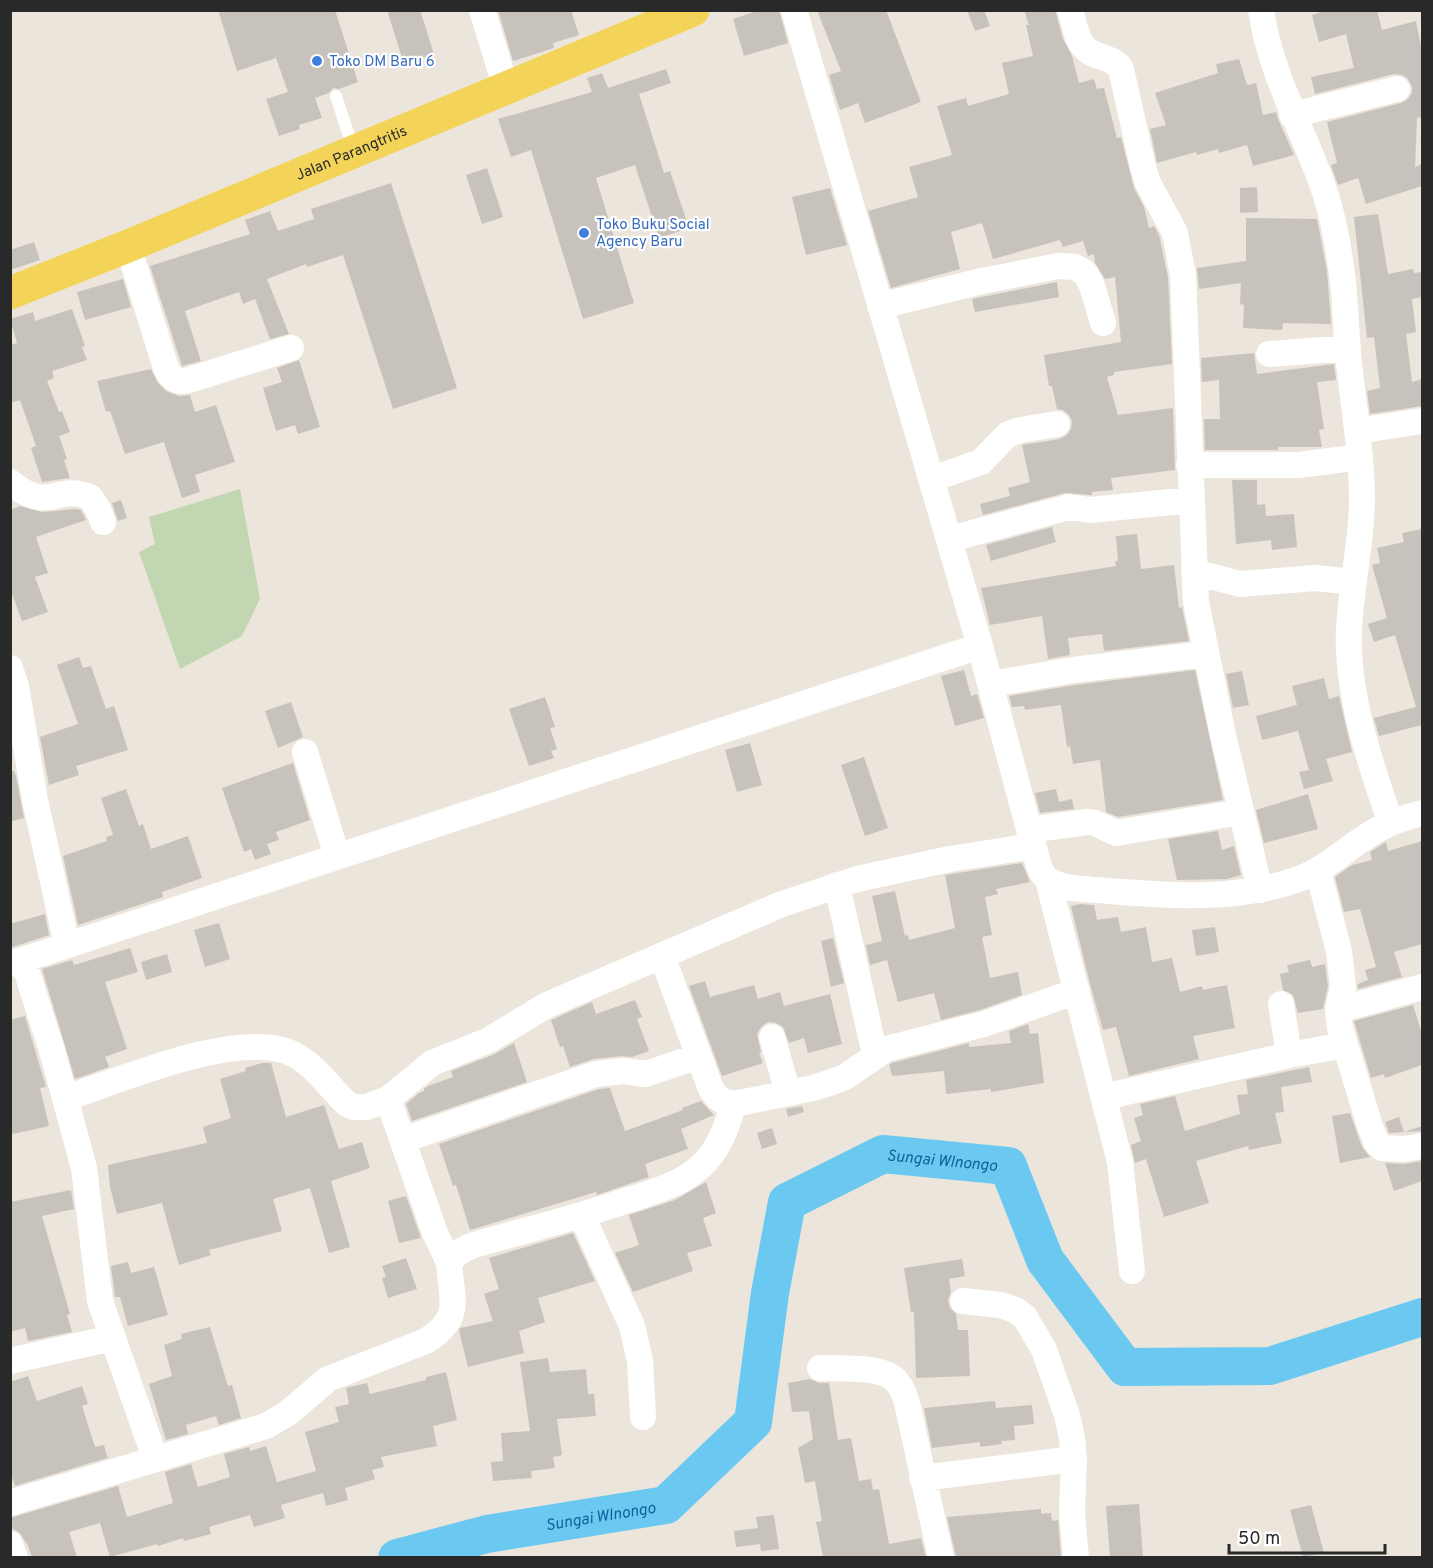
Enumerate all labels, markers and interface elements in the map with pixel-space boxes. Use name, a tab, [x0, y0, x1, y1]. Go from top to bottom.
place label: Toko DM Baru 6	[329, 53, 435, 72]
marker: Toko DM Baru 6	[310, 54, 324, 68]
street label: Jalan Parangtritis	[293, 122, 410, 186]
place label: Toko Buku Social Agency Baru	[596, 216, 710, 252]
marker: Toko Buku Social Agency Baru	[577, 226, 591, 240]
water label: Sungai WInongo	[886, 1146, 999, 1177]
water label: Sungai WInongo	[544, 1499, 658, 1536]
scale bar	[1229, 1517, 1385, 1555]
text: 50 m	[1238, 1528, 1280, 1551]

